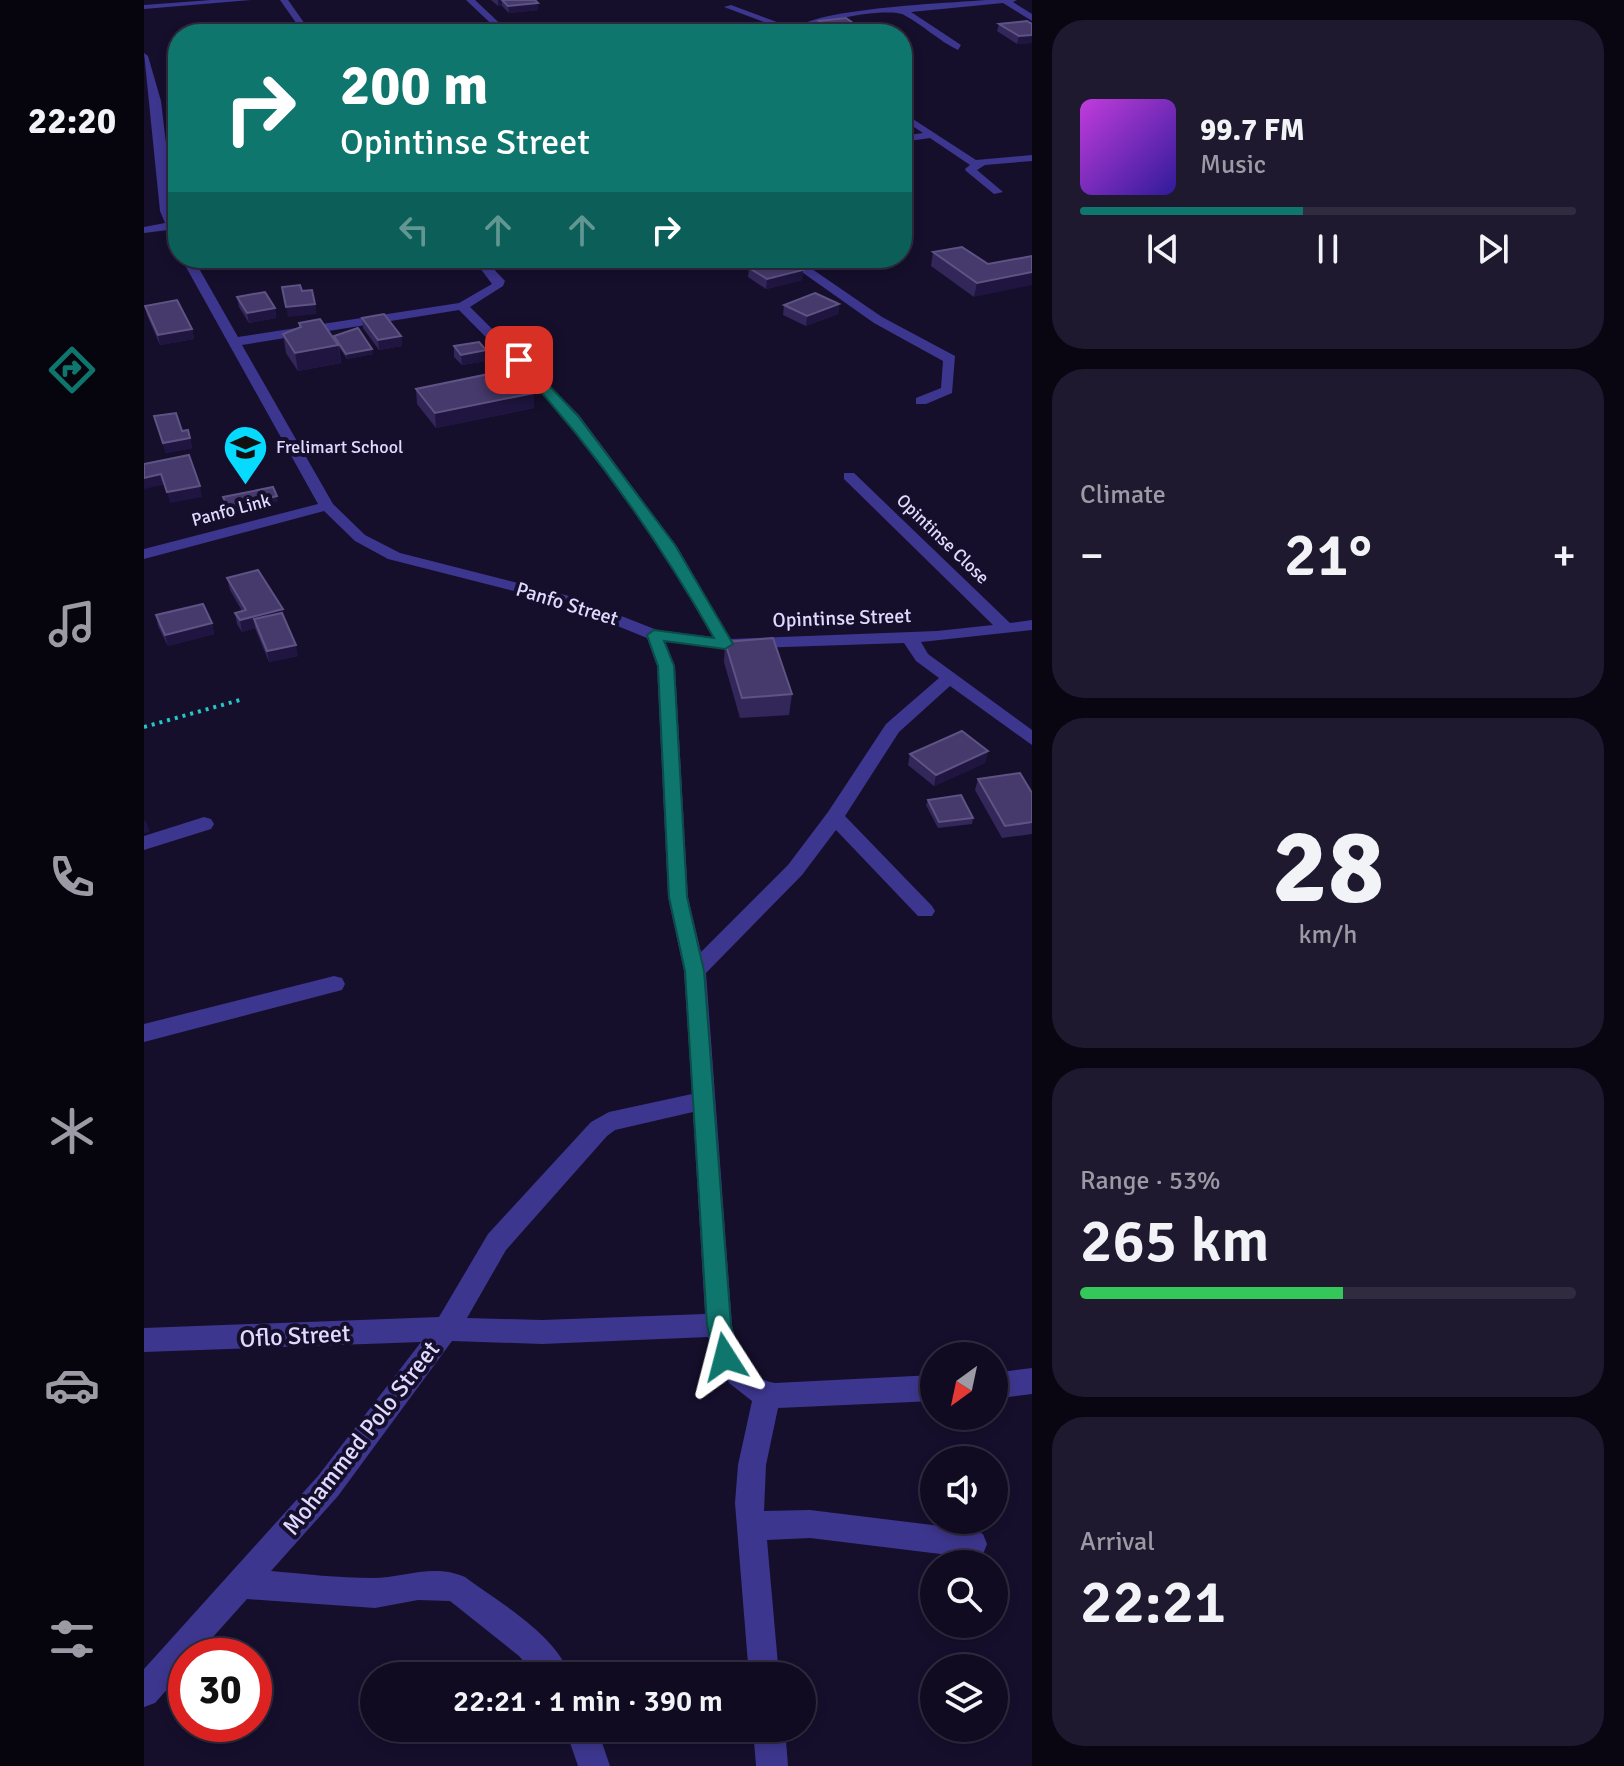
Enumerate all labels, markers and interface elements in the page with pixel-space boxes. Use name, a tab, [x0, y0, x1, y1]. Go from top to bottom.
text: 200 m	[340, 51, 488, 120]
icon: right	[208, 56, 312, 160]
text: 22:20	[28, 99, 116, 144]
text: 99.7 FM	[1200, 112, 1305, 149]
text: Opintinse Street	[340, 120, 590, 165]
text: Music	[1200, 149, 1266, 181]
icon: left	[392, 208, 436, 252]
icon: ahead	[476, 208, 520, 252]
icon: ahead	[560, 208, 604, 252]
icon: right	[644, 208, 688, 252]
icon: previous	[1141, 227, 1185, 271]
icon: pause	[1306, 227, 1350, 271]
icon: next	[1471, 227, 1515, 271]
pin	[485, 326, 553, 394]
icon: arrive	[497, 338, 541, 382]
icon: directions	[44, 342, 100, 398]
school or university icon: Frelimart School	[221, 423, 269, 486]
place label: Frelimart School	[276, 436, 403, 458]
text: Climate	[1080, 479, 1166, 511]
street label: Panfo Link	[189, 489, 273, 531]
street label: Opintinse Close	[892, 489, 994, 589]
text: 21°	[1284, 519, 1372, 593]
text: −	[1080, 529, 1104, 583]
text: +	[1552, 529, 1576, 583]
street label: Panfo Street	[513, 577, 621, 631]
icon: music	[44, 596, 100, 652]
street label: Opintinse Street	[772, 603, 912, 633]
text: 28	[1272, 803, 1384, 931]
icon: phone	[44, 849, 100, 905]
text: km/h	[1299, 919, 1357, 951]
icon: climate	[44, 1103, 100, 1159]
text: Range · 53%	[1080, 1165, 1221, 1197]
text: 265 km	[1080, 1205, 1269, 1279]
position arrow	[683, 1315, 767, 1399]
street label: Oflo Street	[239, 1318, 351, 1354]
street label: Mohammed Polo Street	[276, 1335, 446, 1541]
north arrow	[920, 1342, 1008, 1430]
map controls	[920, 1342, 1008, 1742]
icon: car	[44, 1357, 100, 1413]
button: sound	[920, 1446, 1008, 1534]
text: Arrival	[1080, 1526, 1155, 1558]
button: search	[920, 1550, 1008, 1638]
text: 22:21	[1080, 1566, 1227, 1640]
icon: filters	[44, 1611, 100, 1667]
speed limit sign: 30	[168, 1638, 272, 1742]
button: layers	[920, 1654, 1008, 1742]
text: 22:21 · 1 min · 390 m	[453, 1683, 723, 1720]

